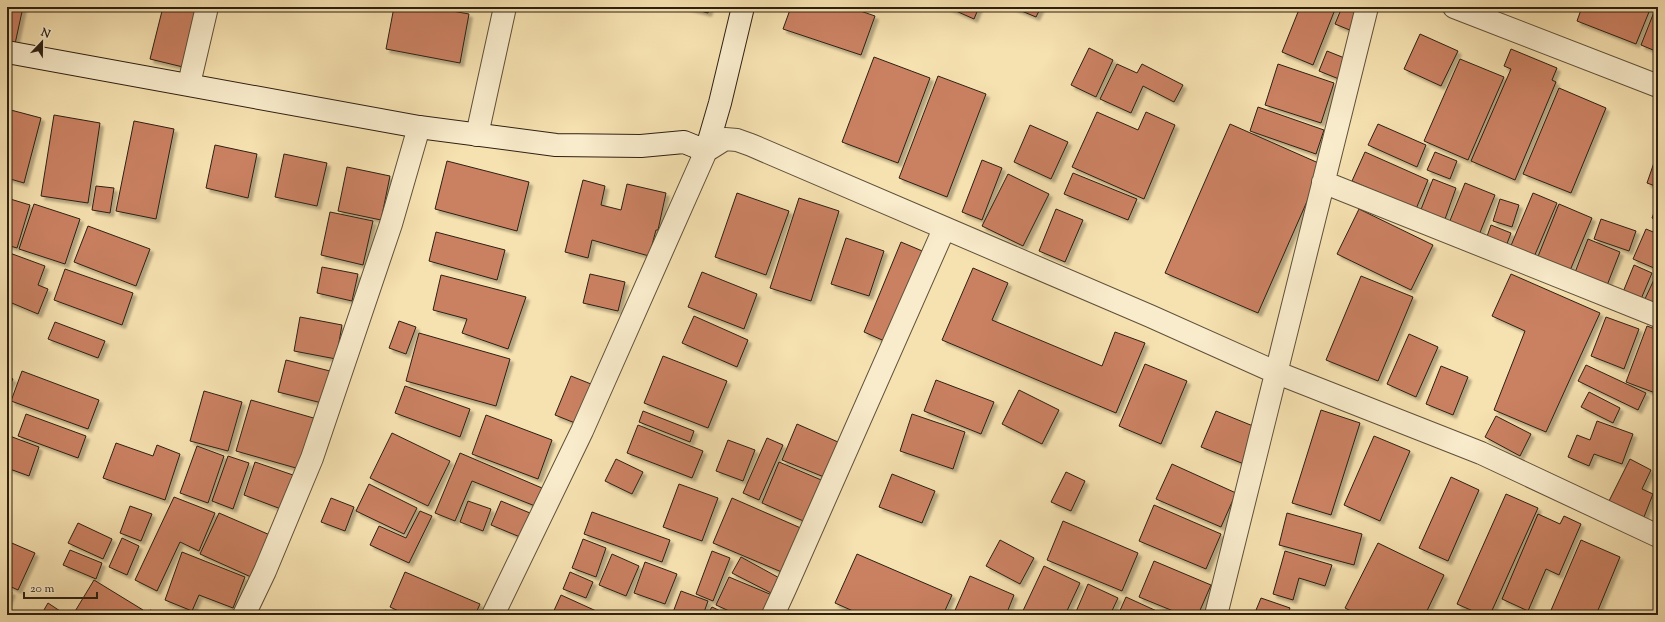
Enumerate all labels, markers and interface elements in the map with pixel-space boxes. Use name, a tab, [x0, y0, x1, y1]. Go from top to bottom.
north arrow	[22, 22, 62, 62]
text: N	[37, 24, 53, 43]
scale bar	[24, 574, 97, 600]
text: 20 m	[30, 580, 55, 598]

